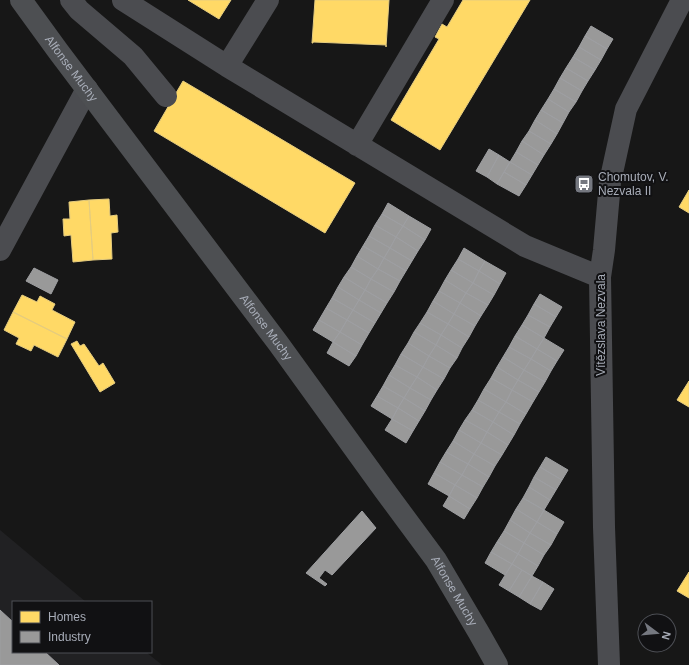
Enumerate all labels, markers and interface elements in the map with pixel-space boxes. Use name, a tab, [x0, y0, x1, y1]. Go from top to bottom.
street label: Alfonse Muchy	[42, 33, 101, 104]
place label: Chomutov, V. Nezvala II	[598, 170, 669, 198]
bus stop icon: Chomutov, V. Nezvala II	[573, 173, 595, 195]
street label: Vítězslava Nezvala	[594, 274, 608, 376]
street label: Alfonse Muchy	[237, 292, 295, 363]
street label: Alfonse Muchy	[428, 553, 480, 628]
legend	[12, 601, 152, 653]
text: Homes	[48, 610, 86, 624]
north arrow	[637, 613, 677, 653]
text: Industry	[48, 630, 91, 644]
text: N	[660, 630, 673, 641]

